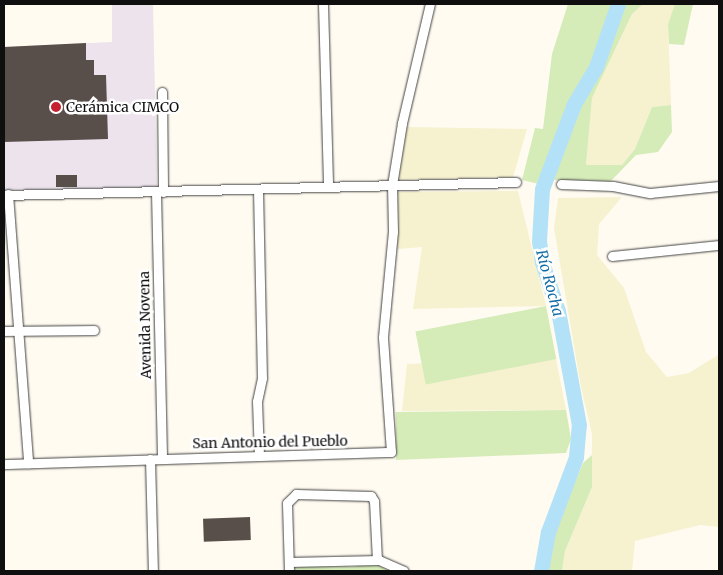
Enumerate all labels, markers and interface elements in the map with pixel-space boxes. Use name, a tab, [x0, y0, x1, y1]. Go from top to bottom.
place label: Cerámica CIMCO	[66, 99, 179, 115]
marker: Cerámica CIMCO	[50, 101, 62, 113]
water label: Río Rocha	[532, 248, 568, 318]
street label: Avenida Novena	[136, 271, 154, 379]
street label: San Antonio del Pueblo	[192, 432, 348, 452]

